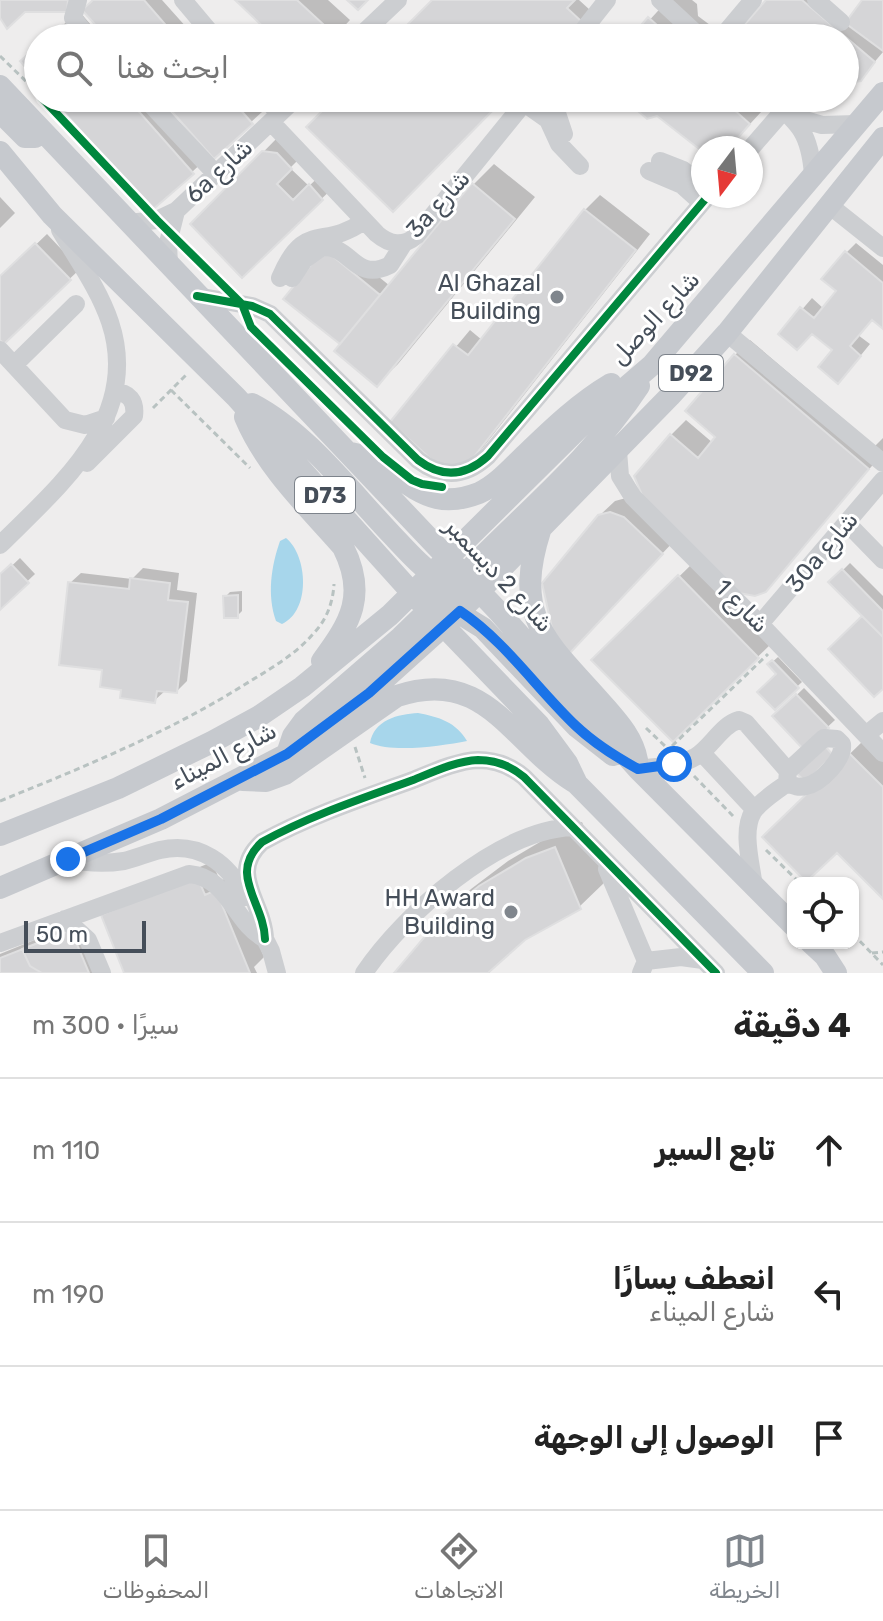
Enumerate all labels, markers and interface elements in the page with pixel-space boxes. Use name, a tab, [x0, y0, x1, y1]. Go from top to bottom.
search box	[24, 24, 859, 112]
icon: search	[52, 46, 96, 90]
text: ابحث هنا	[116, 50, 229, 86]
street label: 6a شارع	[180, 133, 260, 210]
north arrow	[691, 136, 763, 208]
street label: 3a شارع	[400, 164, 477, 245]
street label: شارع الوصل	[605, 265, 707, 372]
place label: Al Ghazal Building	[438, 269, 541, 325]
marker: Al Ghazal Building	[548, 288, 566, 306]
road number: D92	[659, 355, 723, 391]
road number: D73	[295, 477, 355, 513]
street label: 30a شارع	[780, 506, 865, 599]
street label: شارع 2 ديسمبر	[436, 511, 559, 639]
street label: شارع 1	[708, 573, 775, 640]
street label: شارع الميناء	[165, 716, 282, 798]
route start	[656, 746, 692, 782]
route end	[50, 841, 86, 877]
map controls	[787, 877, 859, 949]
button: locate	[787, 877, 859, 949]
place label: HH Award Building	[385, 884, 495, 940]
marker: HH Award Building	[502, 903, 520, 921]
scale bar	[24, 917, 146, 953]
text: 50 m	[36, 921, 88, 948]
text: 4 دقيقة	[733, 1005, 851, 1046]
text: سيرًا · 300 m	[32, 1010, 180, 1041]
icon: ahead	[807, 1128, 851, 1172]
text: تابع السير	[655, 1132, 775, 1168]
text: 110 m	[32, 1135, 100, 1166]
text: انعطف يسارًا	[613, 1261, 775, 1297]
icon: left	[807, 1272, 851, 1316]
text: 190 m	[32, 1279, 105, 1310]
text: شارع الميناء	[649, 1297, 775, 1328]
icon: arrive	[807, 1416, 851, 1460]
text: الوصول إلى الوجهة	[534, 1420, 775, 1456]
tab: المحفوظات	[102, 1529, 209, 1604]
tab: الاتجاهات	[414, 1529, 504, 1604]
tab: الخريطة	[709, 1529, 781, 1604]

